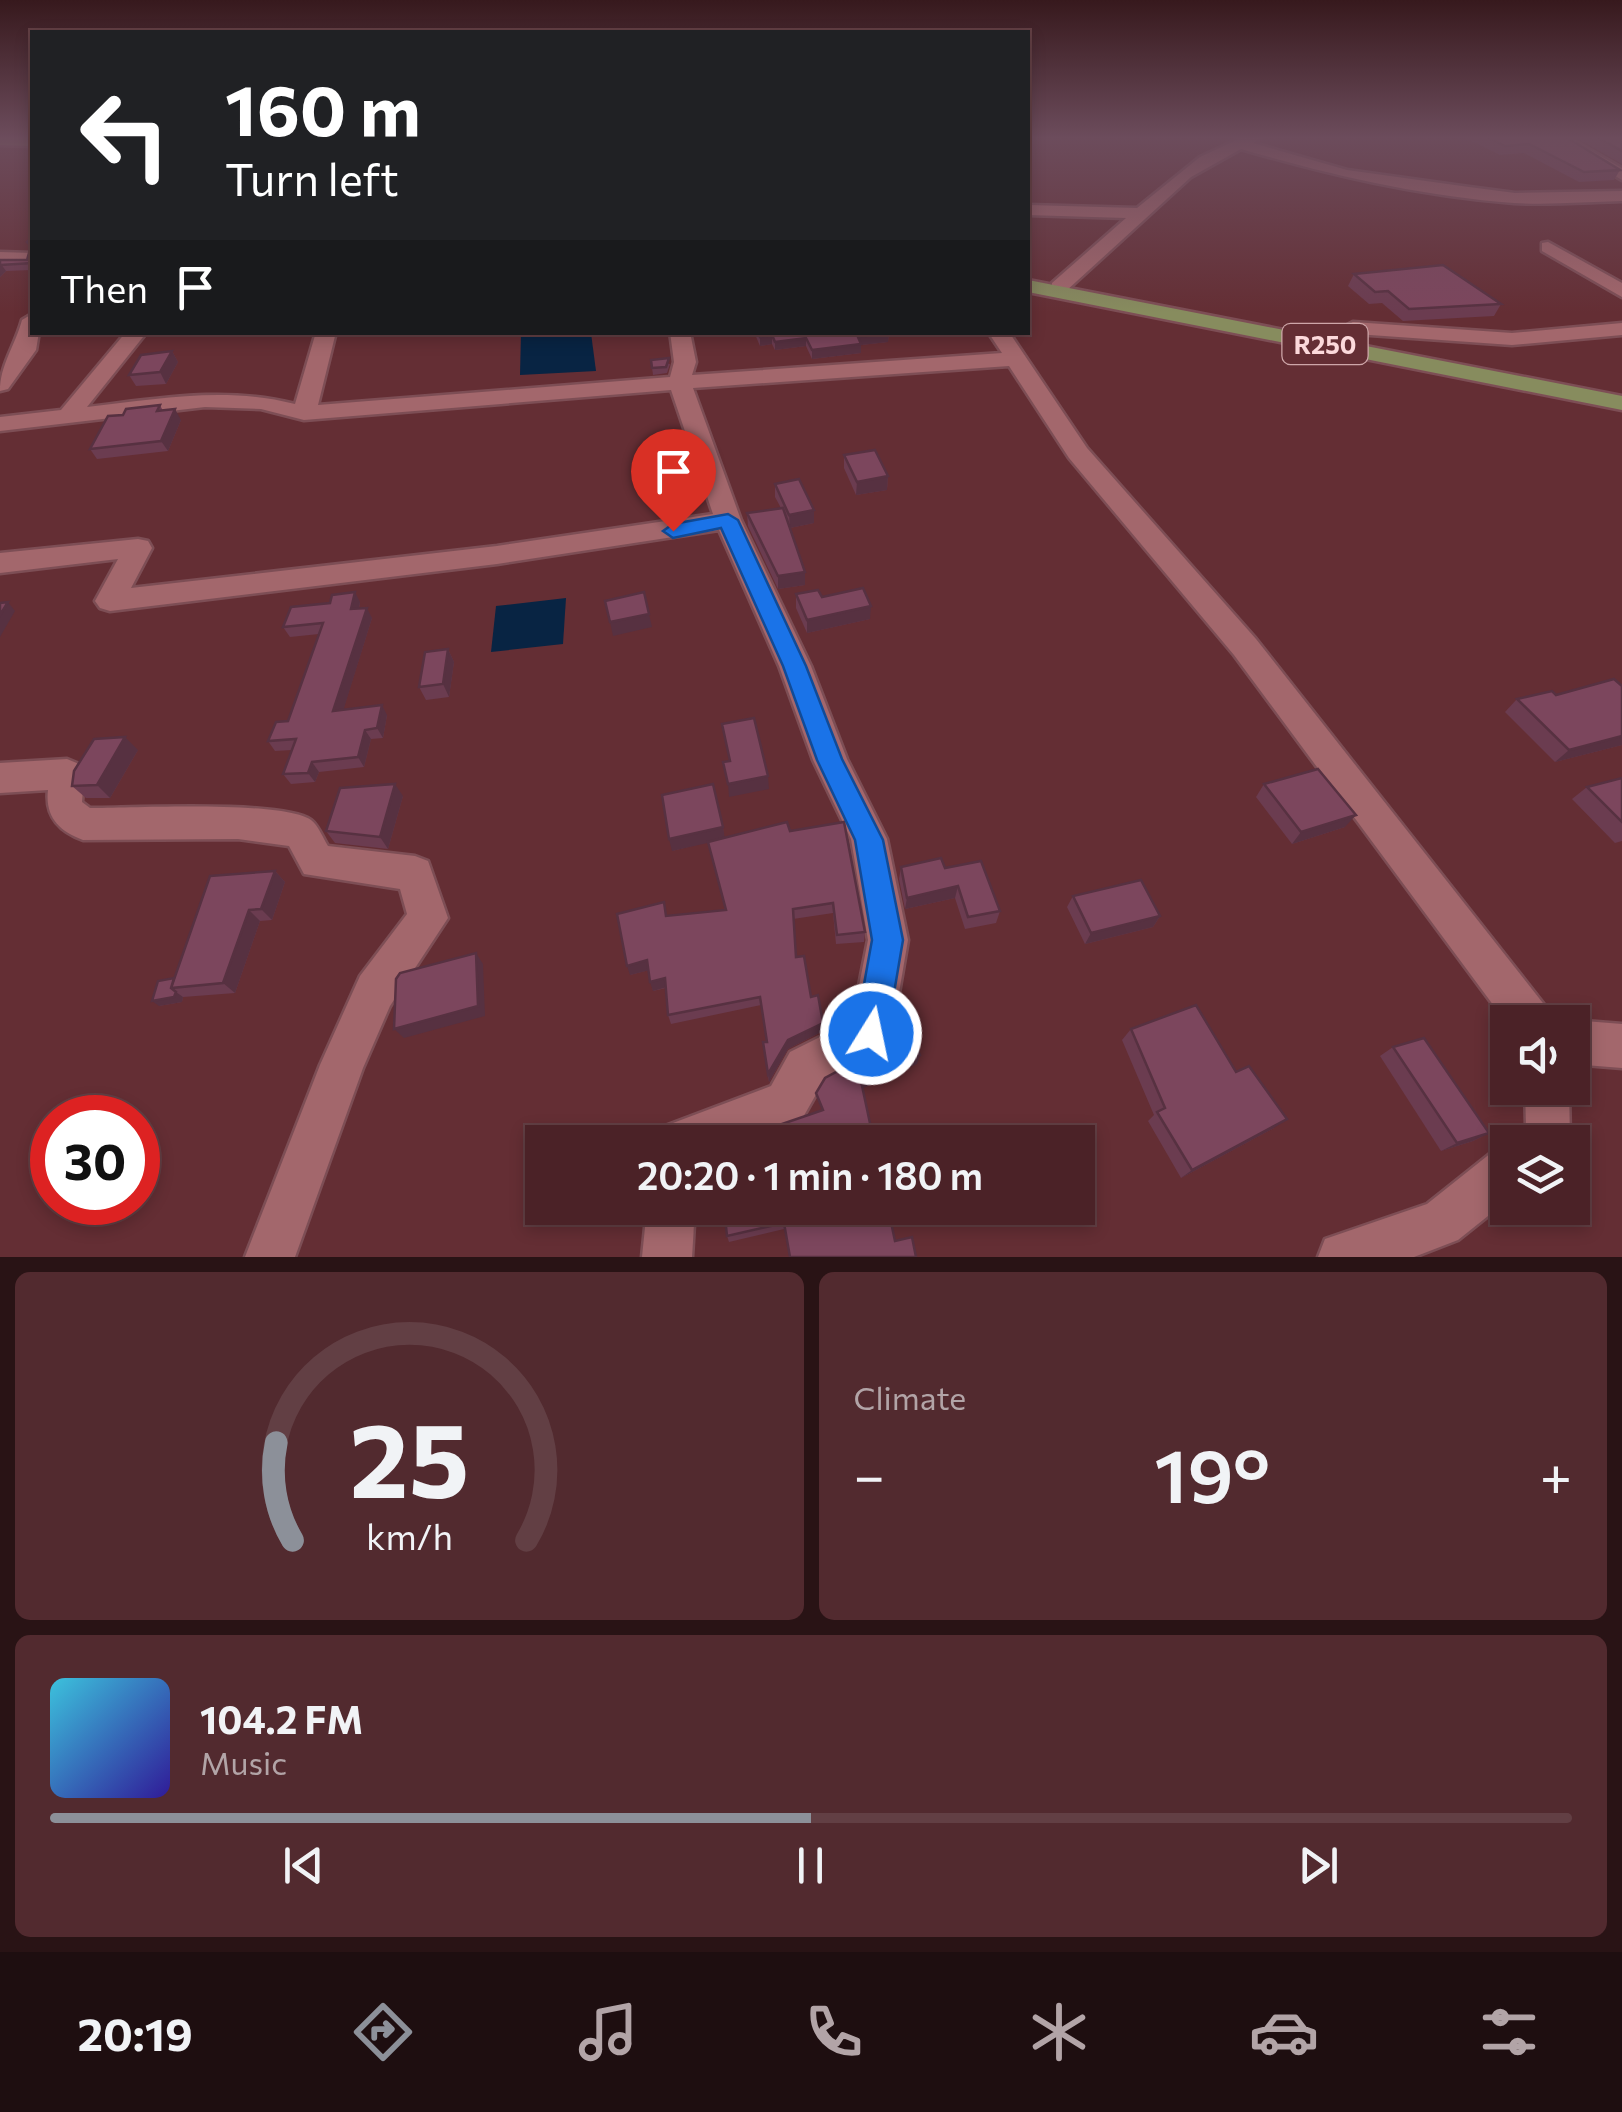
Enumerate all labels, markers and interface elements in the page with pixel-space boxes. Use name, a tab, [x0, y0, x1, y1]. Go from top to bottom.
text: 160 m	[225, 65, 421, 150]
icon: left	[60, 70, 190, 200]
text: Turn left	[225, 150, 399, 205]
icon: arrive	[168, 260, 223, 315]
text: Then	[60, 264, 148, 311]
road number: R250	[1282, 324, 1368, 364]
pin	[631, 429, 716, 532]
icon: arrive	[646, 444, 701, 499]
position arrow	[819, 982, 923, 1086]
map controls	[1490, 1005, 1590, 1225]
button: sound	[1490, 1005, 1590, 1105]
speed limit sign: 30	[30, 1095, 160, 1225]
button: layers	[1490, 1125, 1590, 1225]
text: 20:20 · 1 min · 180 m	[637, 1151, 983, 1198]
text: Climate	[854, 1377, 966, 1417]
text: 25	[349, 1392, 469, 1519]
text: 19°	[1154, 1427, 1270, 1518]
text: −	[854, 1440, 885, 1507]
text: +	[1540, 1440, 1572, 1507]
text: km/h	[366, 1514, 453, 1557]
text: 104.2 FM	[200, 1695, 363, 1742]
text: Music	[200, 1742, 287, 1782]
icon: previous	[276, 1838, 331, 1893]
icon: pause	[783, 1838, 838, 1893]
icon: next	[1291, 1838, 1346, 1893]
icon: directions	[348, 1997, 418, 2067]
icon: music	[573, 1997, 643, 2067]
icon: phone	[799, 1997, 869, 2067]
icon: climate	[1024, 1997, 1094, 2067]
icon: car	[1249, 1997, 1319, 2067]
icon: filters	[1474, 1997, 1544, 2067]
text: 20:19	[78, 2005, 193, 2060]

